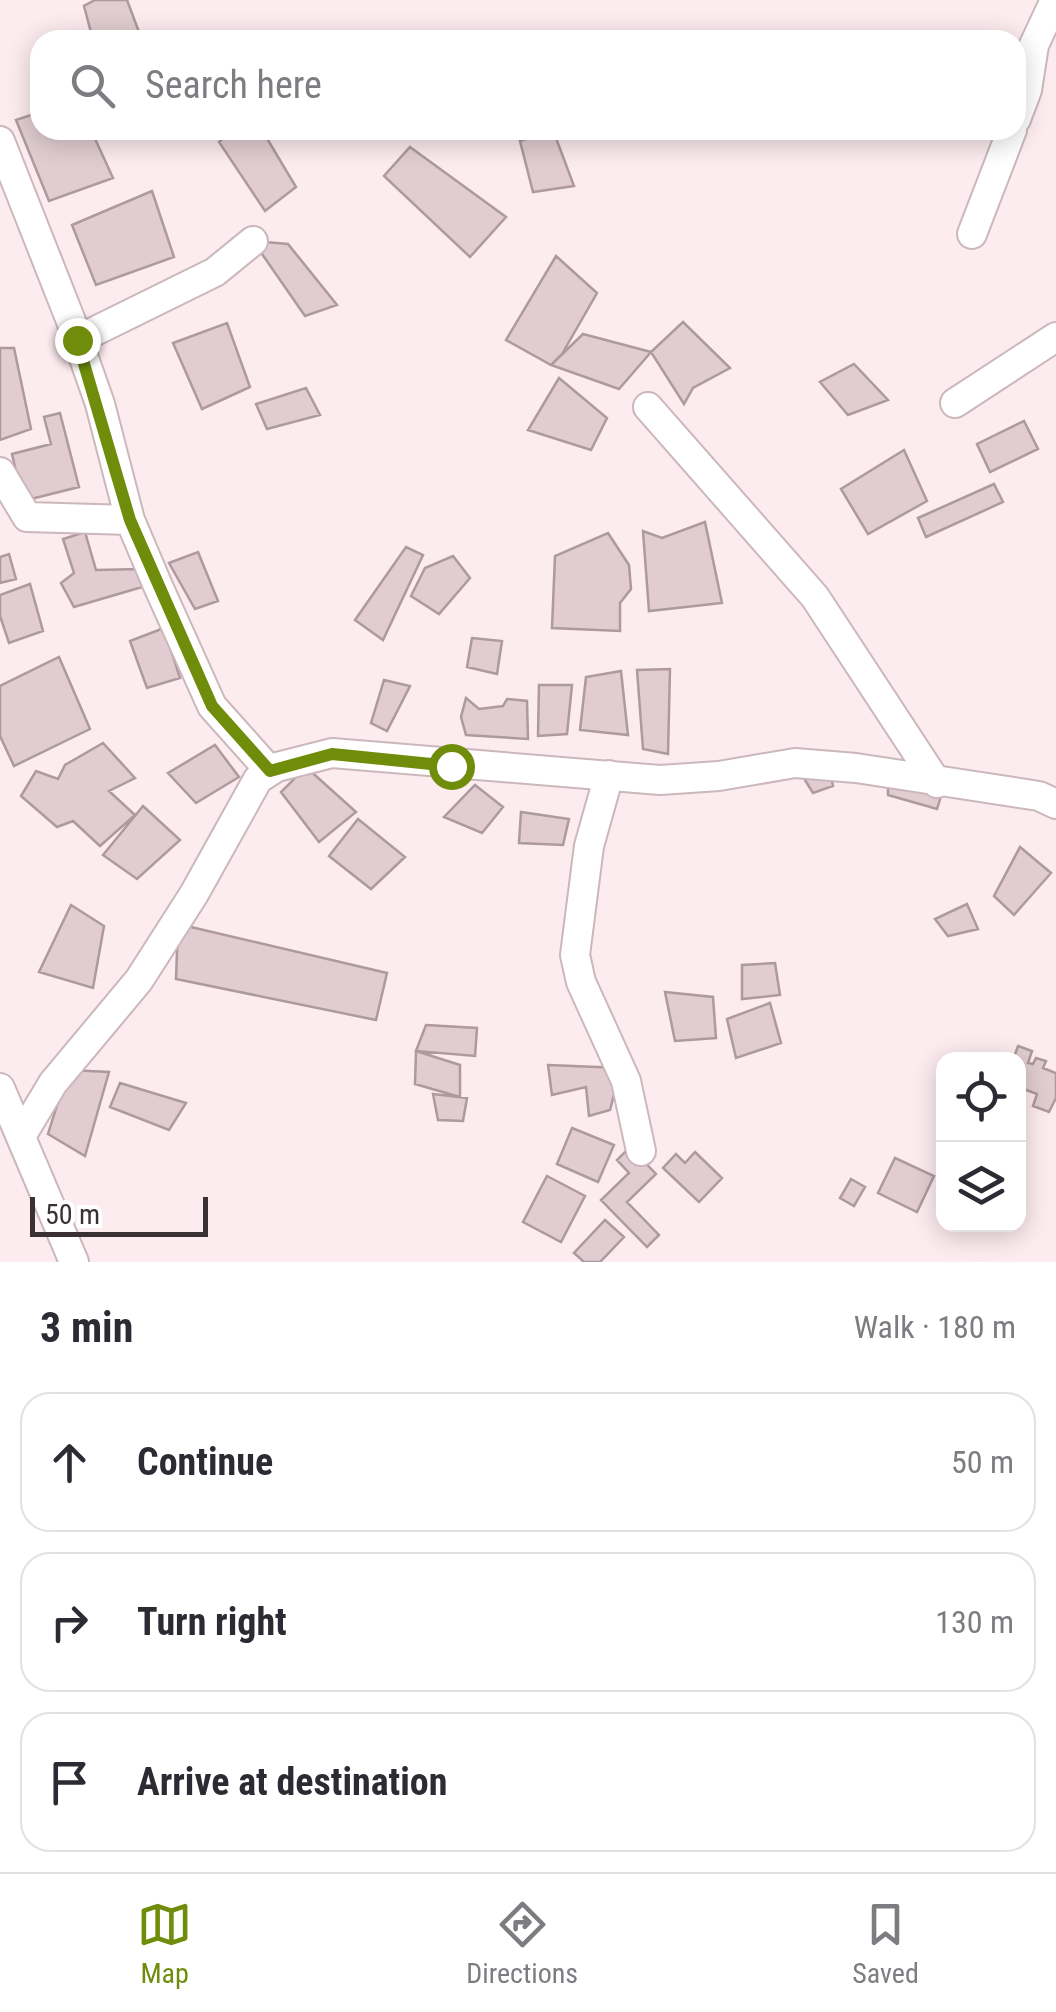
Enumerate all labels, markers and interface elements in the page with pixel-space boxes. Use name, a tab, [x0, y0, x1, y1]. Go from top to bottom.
search box	[30, 30, 1026, 140]
icon: search	[65, 58, 120, 113]
text: Search here	[145, 63, 322, 107]
route end	[55, 318, 101, 364]
route start	[429, 744, 475, 790]
map controls	[936, 1052, 1026, 1232]
button: locate	[936, 1052, 1026, 1142]
button: layers	[936, 1142, 1026, 1232]
scale bar	[30, 1192, 208, 1236]
text: 50 m	[45, 1198, 100, 1231]
text: 3 min	[40, 1303, 133, 1352]
text: Walk · 180 m	[854, 1308, 1016, 1346]
icon: ahead	[42, 1435, 97, 1490]
text: Continue	[137, 1440, 273, 1484]
text: 50 m	[951, 1443, 1014, 1481]
icon: right	[42, 1595, 97, 1650]
text: Turn right	[137, 1600, 287, 1644]
text: 130 m	[935, 1603, 1014, 1641]
icon: arrive	[42, 1755, 97, 1810]
text: Arrive at destination	[137, 1760, 447, 1804]
tab: Map	[137, 1897, 192, 1990]
tab: Directions	[466, 1897, 578, 1990]
tab: Saved	[852, 1897, 919, 1990]

